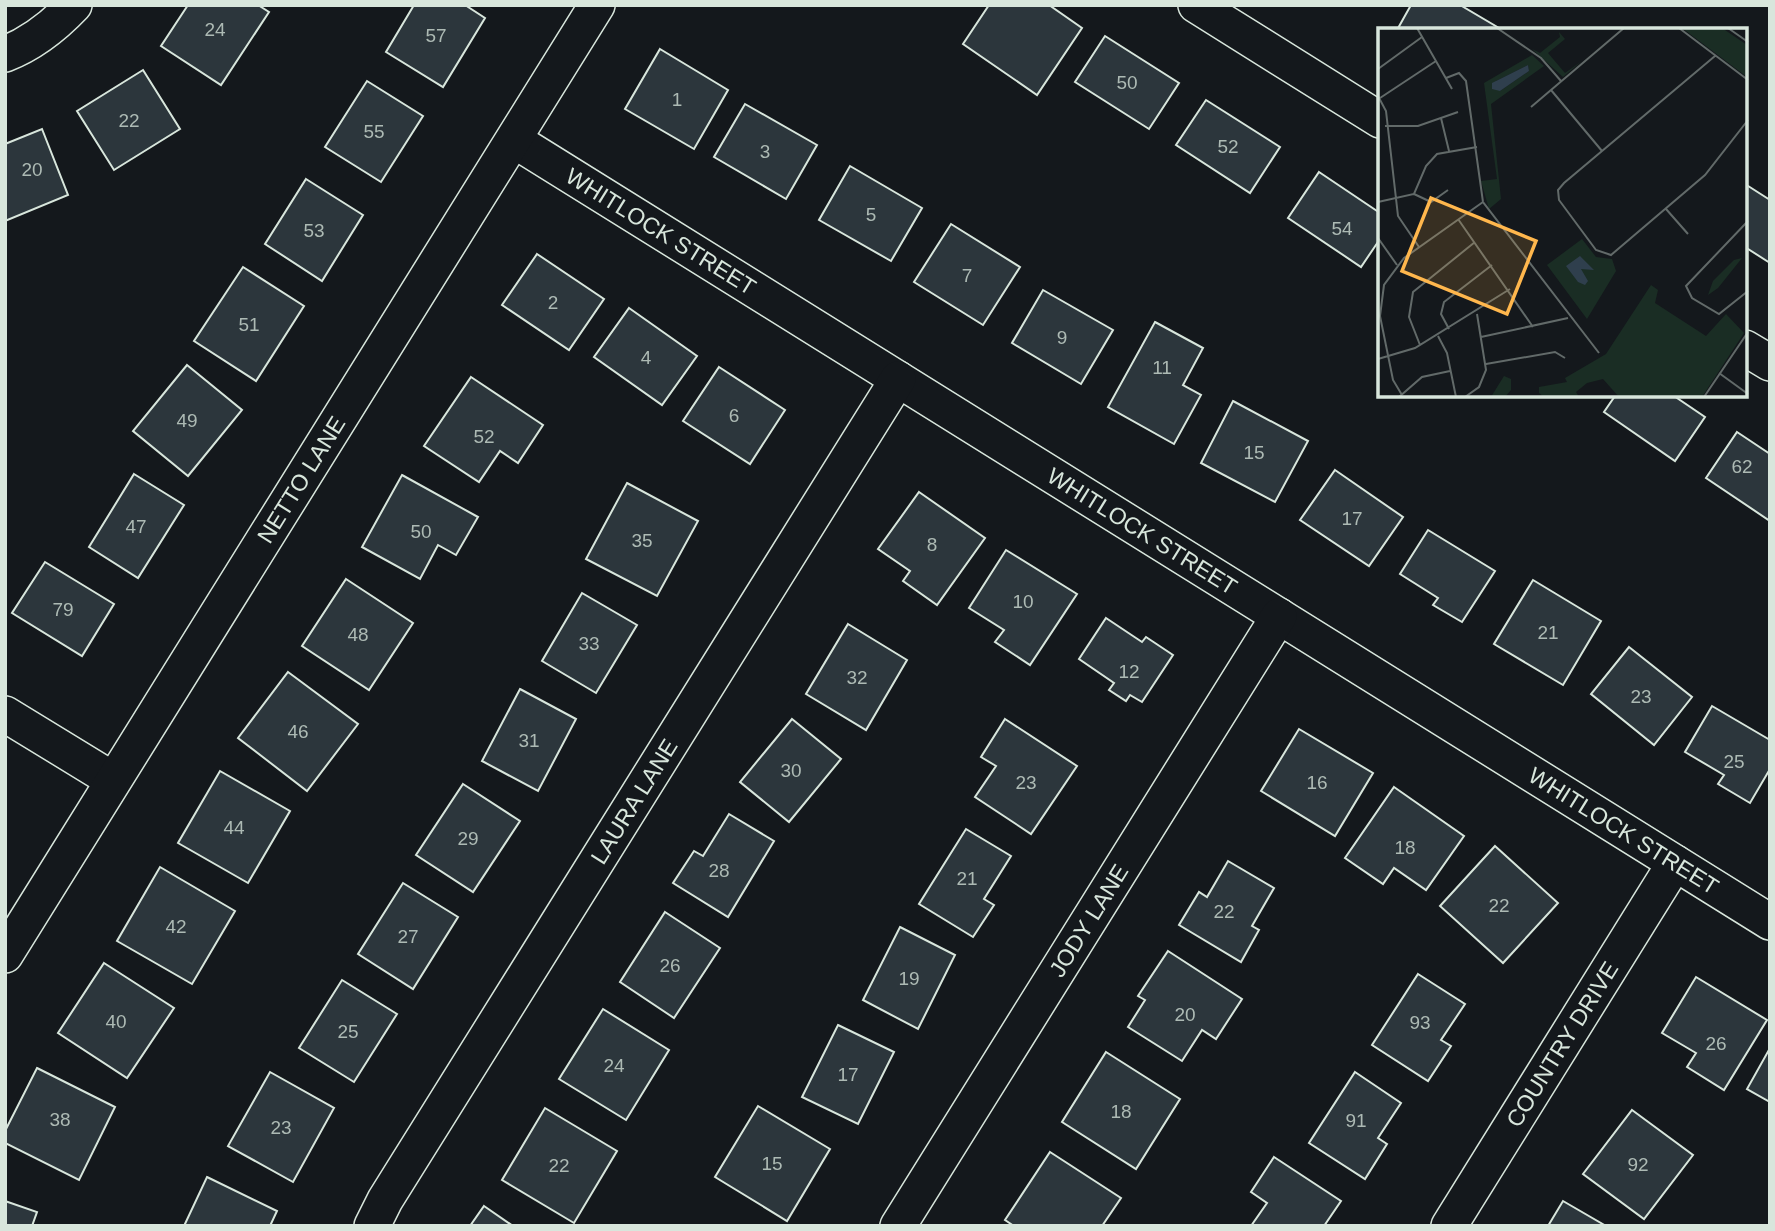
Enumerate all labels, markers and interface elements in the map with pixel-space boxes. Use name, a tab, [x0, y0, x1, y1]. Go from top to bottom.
house number: 24	[204, 19, 226, 40]
house number: 57	[425, 25, 447, 46]
inset map	[1378, 28, 1747, 397]
house number: 50	[1116, 72, 1138, 93]
house number: 1	[672, 89, 682, 110]
house number: 22	[118, 110, 140, 131]
house number: 55	[363, 121, 385, 142]
house number: 52	[1217, 136, 1239, 157]
house number: 3	[760, 141, 770, 162]
house number: 20	[21, 159, 43, 180]
street label: WHITLOCK STREET	[561, 163, 761, 300]
house number: 5	[866, 204, 876, 225]
house number: 54	[1331, 218, 1353, 239]
house number: 53	[303, 220, 325, 241]
house number: 7	[962, 265, 972, 286]
house number: 2	[548, 292, 558, 313]
house number: 51	[238, 314, 260, 335]
house number: 9	[1057, 327, 1067, 348]
house number: 4	[641, 347, 652, 368]
house number: 11	[1152, 357, 1172, 378]
house number: 6	[729, 405, 739, 426]
house number: 49	[176, 410, 198, 431]
street label: NETTO LANE	[252, 412, 350, 548]
house number: 52	[473, 426, 495, 447]
house number: 15	[1243, 442, 1265, 463]
house number: 62	[1731, 456, 1753, 477]
street label: WHITLOCK STREET	[1043, 462, 1242, 600]
house number: 17	[1341, 508, 1363, 529]
house number: 47	[125, 516, 147, 537]
house number: 50	[410, 521, 432, 542]
house number: 35	[631, 530, 653, 551]
house number: 8	[927, 534, 937, 555]
house number: 10	[1012, 591, 1034, 612]
house number: 79	[52, 599, 74, 620]
house number: 21	[1537, 622, 1559, 643]
house number: 48	[347, 624, 369, 645]
house number: 33	[578, 633, 600, 654]
house number: 12	[1118, 661, 1140, 682]
house number: 32	[846, 667, 868, 688]
house number: 23	[1630, 686, 1652, 707]
house number: 46	[287, 721, 309, 742]
house number: 31	[518, 730, 540, 751]
street label: LAURA LANE	[585, 734, 683, 869]
house number: 25	[1723, 751, 1745, 772]
house number: 30	[780, 760, 802, 781]
street label: WHITLOCK STREET	[1524, 762, 1723, 900]
house number: 23	[1015, 772, 1037, 793]
house number: 16	[1306, 772, 1328, 793]
house number: 44	[223, 817, 245, 838]
house number: 29	[457, 828, 479, 849]
house number: 18	[1394, 837, 1416, 858]
house number: 28	[708, 860, 730, 881]
street label: JODY LANE	[1044, 860, 1133, 982]
house number: 21	[956, 868, 978, 889]
house number: 22	[1488, 895, 1510, 916]
house number: 22	[1213, 901, 1235, 922]
house number: 42	[165, 916, 187, 937]
house number: 27	[397, 926, 419, 947]
house number: 26	[659, 955, 681, 976]
street label: COUNTRY DRIVE	[1501, 957, 1623, 1132]
house number: 19	[898, 968, 920, 989]
house number: 20	[1174, 1004, 1196, 1025]
house number: 40	[105, 1011, 127, 1032]
house number: 93	[1409, 1012, 1431, 1033]
house number: 25	[337, 1021, 359, 1042]
house number: 26	[1705, 1033, 1727, 1054]
house number: 24	[603, 1055, 625, 1076]
house number: 17	[837, 1064, 859, 1085]
house number: 18	[1110, 1101, 1132, 1122]
house number: 38	[49, 1109, 71, 1130]
house number: 91	[1345, 1110, 1367, 1131]
house number: 23	[270, 1117, 292, 1138]
house number: 15	[761, 1153, 783, 1174]
house number: 92	[1627, 1154, 1649, 1175]
house number: 22	[548, 1155, 570, 1176]

